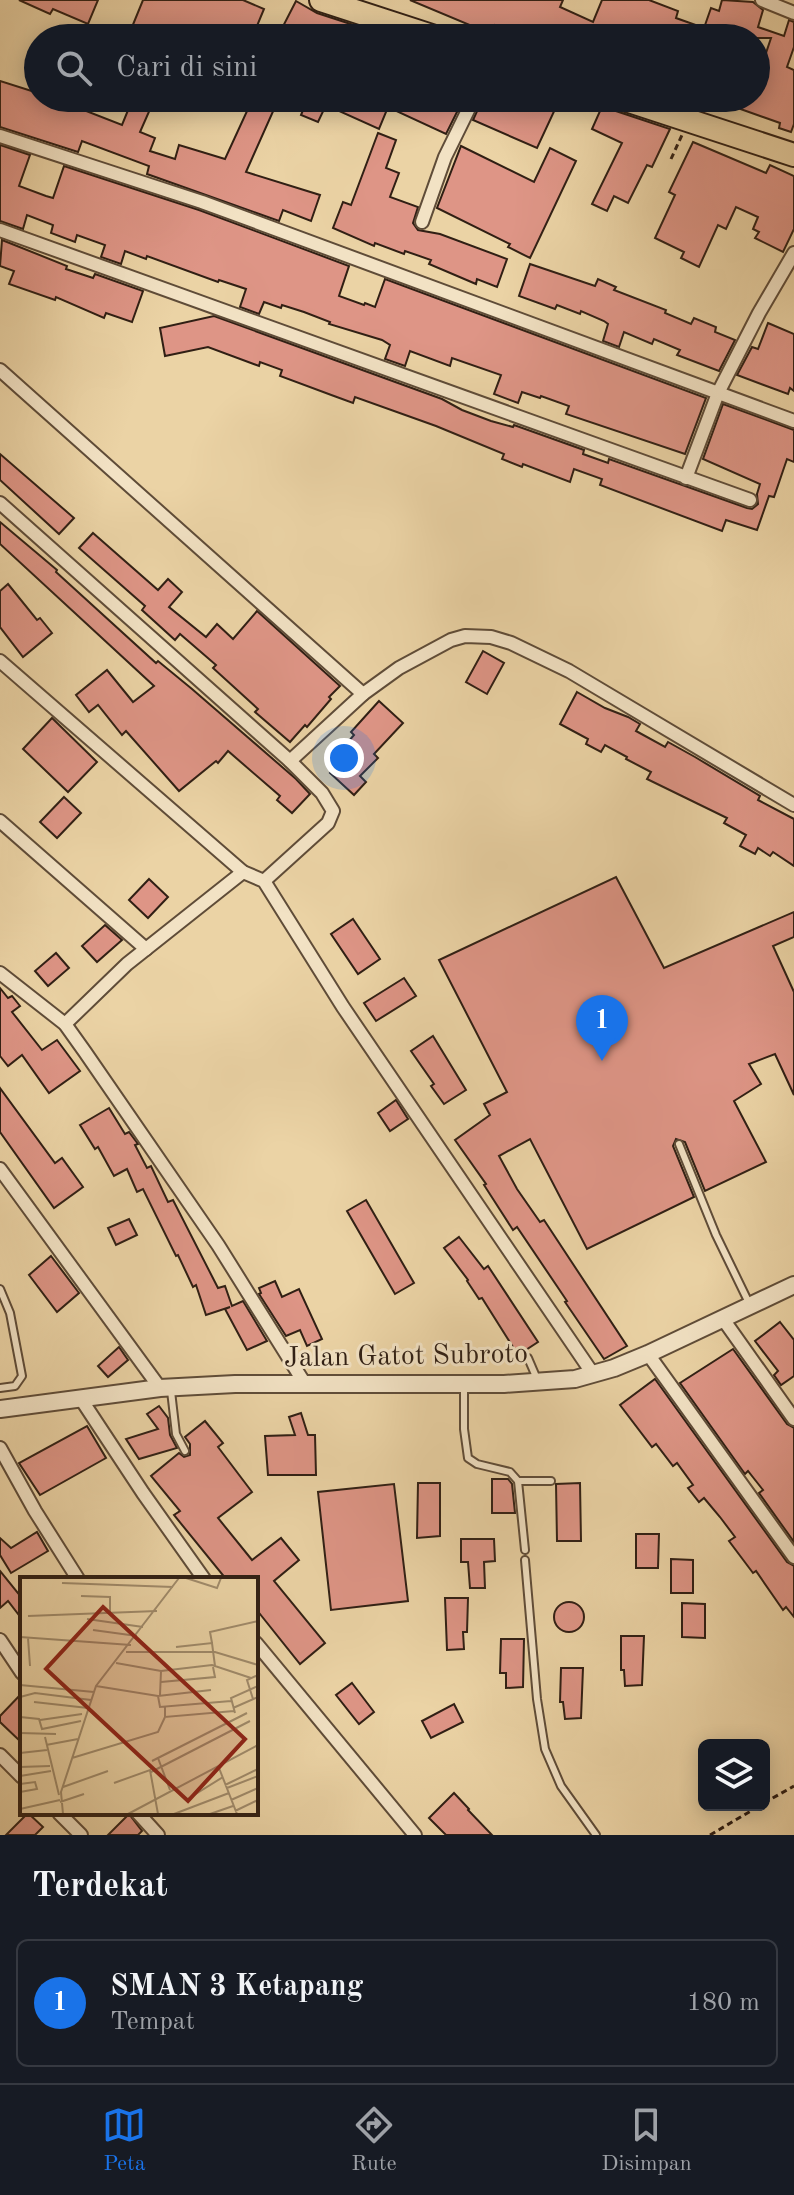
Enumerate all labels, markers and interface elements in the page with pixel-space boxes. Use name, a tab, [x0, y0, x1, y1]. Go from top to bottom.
search box	[24, 24, 770, 112]
icon: search	[52, 46, 96, 90]
text: Cari di sini	[116, 53, 257, 83]
your location	[324, 738, 364, 778]
pin: 1	[576, 995, 628, 1061]
street label: Jalan Gatot Subroto	[284, 1341, 528, 1373]
inset map	[20, 1577, 258, 1815]
map controls	[698, 1739, 770, 1811]
button: layers	[698, 1739, 770, 1811]
text: Terdekat	[32, 1870, 168, 1904]
text: SMAN 3 Ketapang	[110, 1972, 363, 2002]
text: 1	[52, 1990, 68, 2016]
text: 180 m	[687, 1990, 760, 2016]
text: Tempat	[110, 2009, 195, 2035]
tab: Peta	[102, 2103, 146, 2178]
tab: Rute	[351, 2103, 397, 2178]
tab: Disimpan	[601, 2103, 692, 2178]

